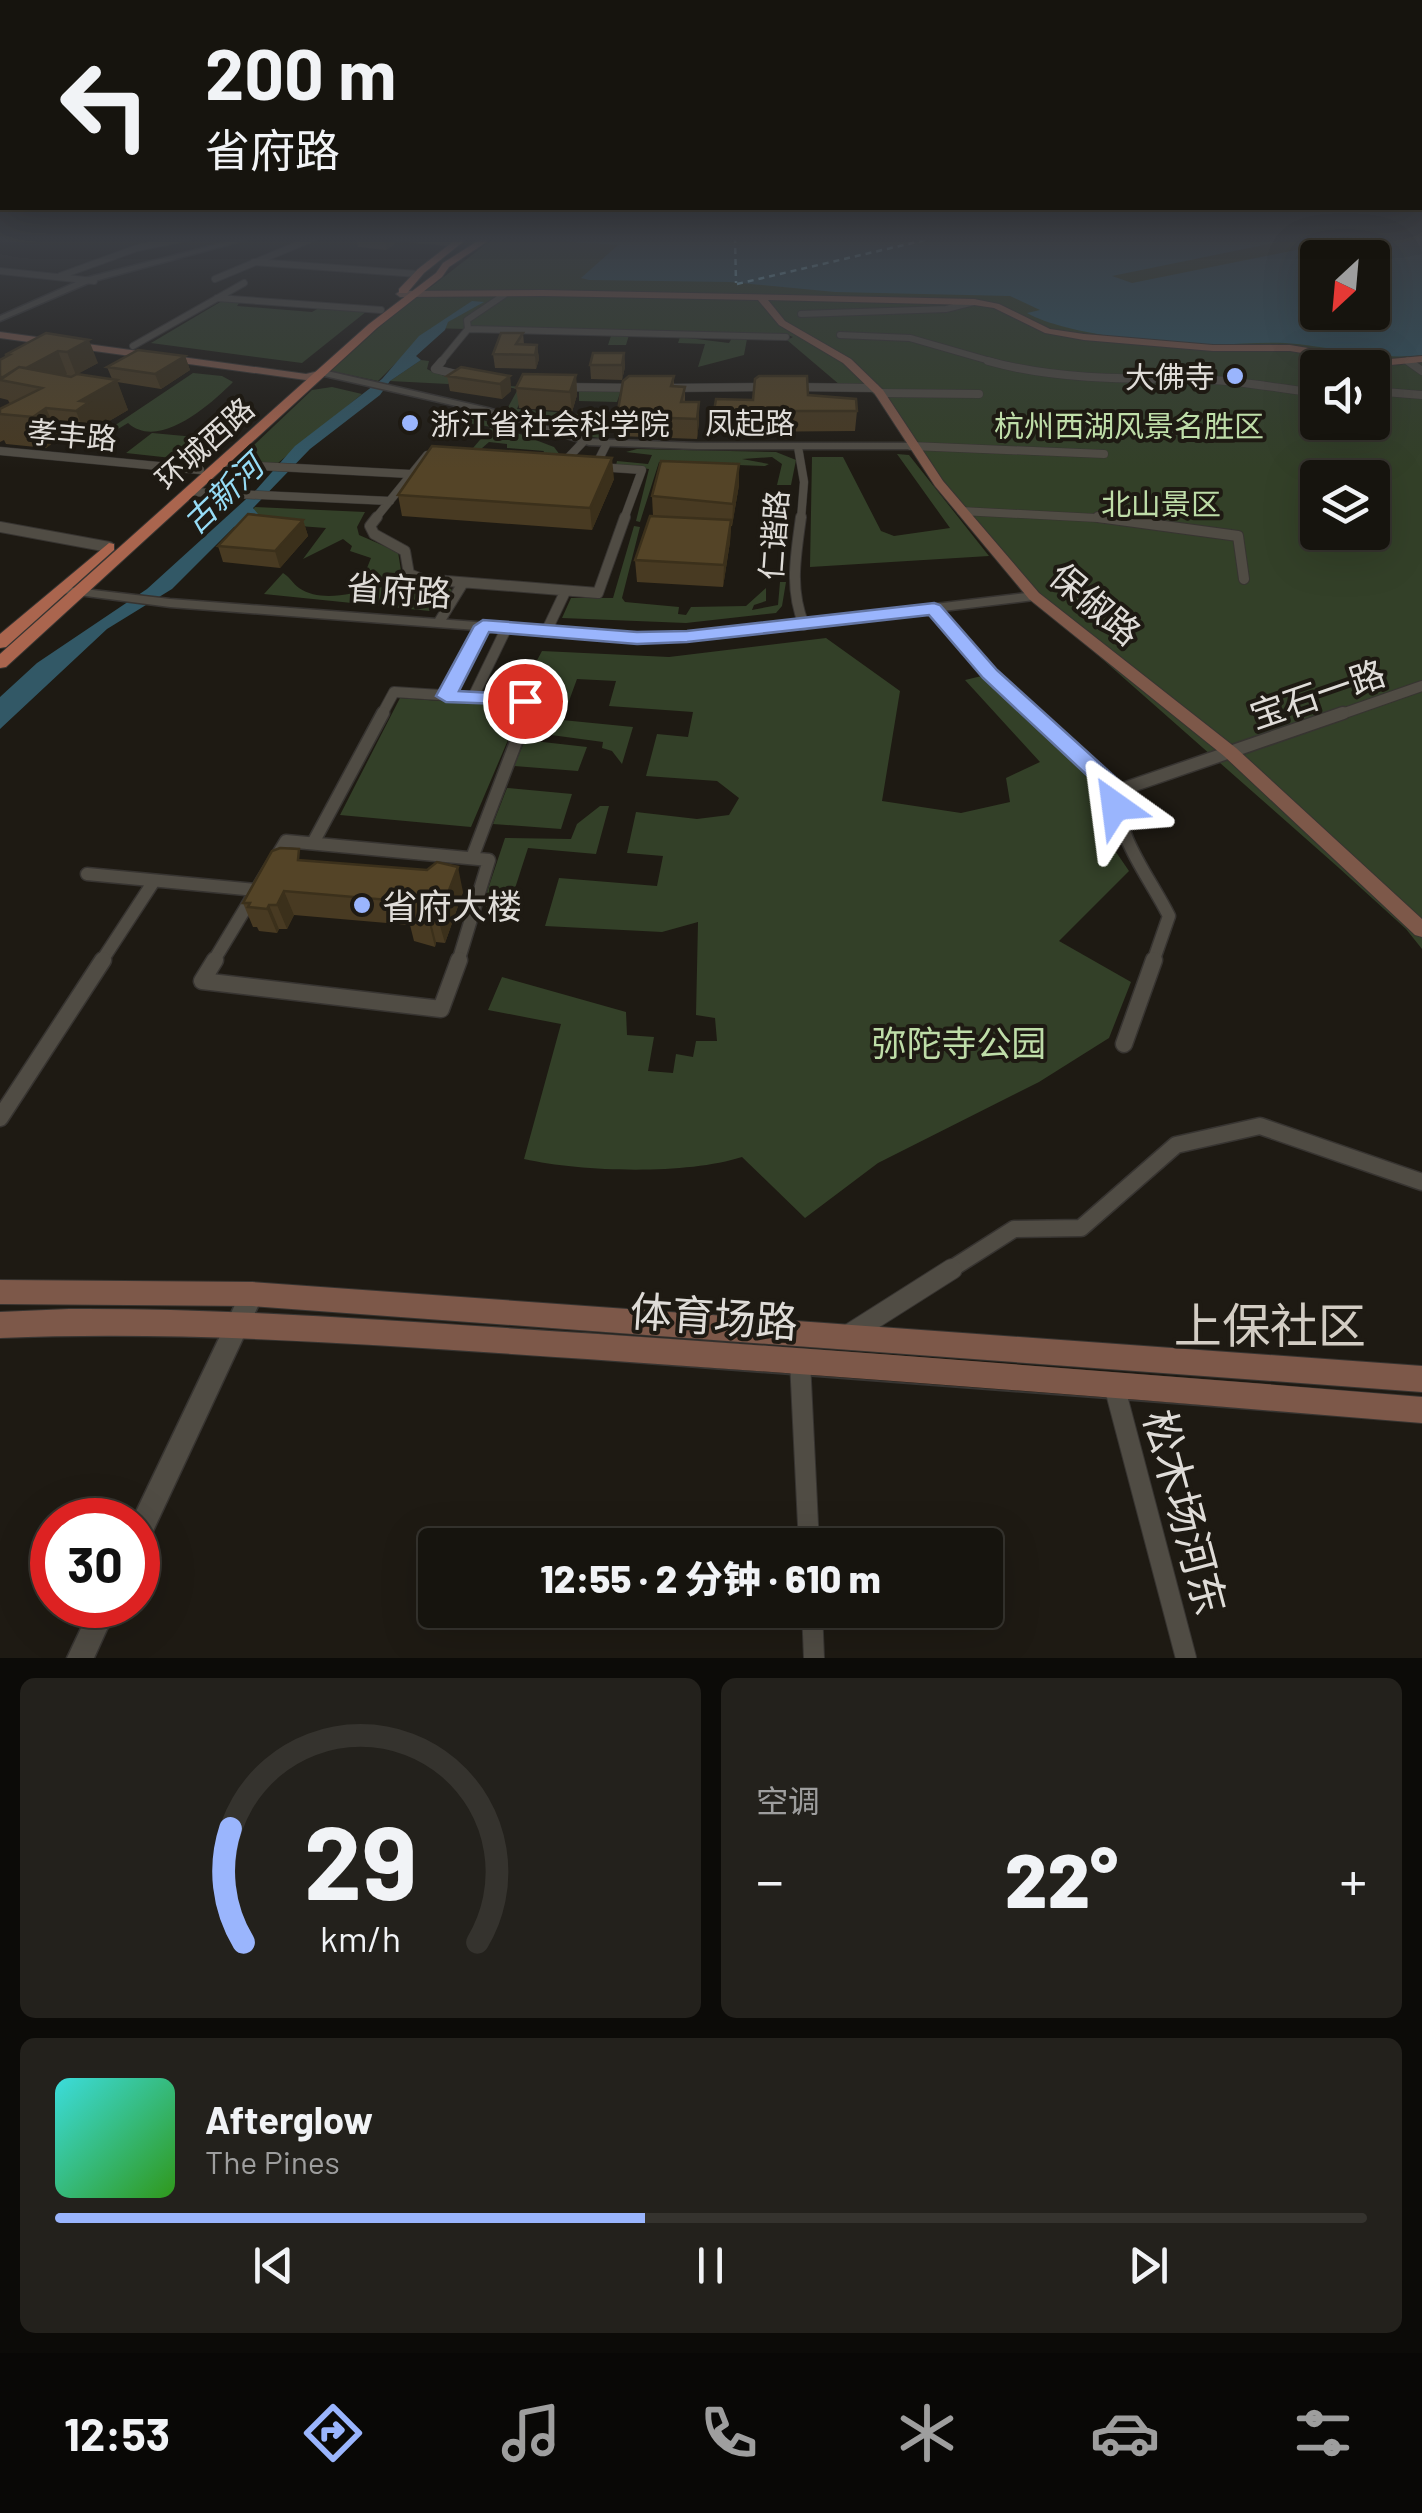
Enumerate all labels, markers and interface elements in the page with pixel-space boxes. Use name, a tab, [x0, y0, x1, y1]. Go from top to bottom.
text: 200 m	[205, 30, 396, 114]
icon: left	[40, 40, 170, 170]
text: 省府路	[205, 122, 340, 176]
north arrow	[1300, 240, 1390, 330]
map controls	[1300, 240, 1390, 550]
button: sound	[1300, 350, 1390, 440]
place label: 大佛寺	[1125, 358, 1215, 394]
marker: 大佛寺	[1224, 365, 1246, 387]
street label: 环城西路	[147, 389, 261, 497]
street label: 凤起路	[705, 404, 795, 440]
place label: 浙江省社会科学院	[430, 405, 670, 441]
park label: 杭州西湖风景名胜区	[994, 407, 1264, 443]
street label: 孝丰路	[26, 412, 118, 456]
marker: 浙江省社会科学院	[399, 412, 421, 434]
water label: 古新河	[174, 442, 274, 540]
button: layers	[1300, 460, 1390, 550]
park label: 北山景区	[1101, 485, 1221, 521]
street label: 仁谐路	[752, 489, 794, 581]
street label: 保俶路	[1042, 553, 1150, 653]
street label: 省府路	[345, 564, 453, 614]
street label: 宝石一路	[1244, 650, 1390, 736]
pin	[483, 659, 568, 744]
icon: arrive	[498, 674, 553, 729]
position arrow	[1063, 754, 1167, 858]
place label: 省府大楼	[382, 884, 522, 926]
marker: 省府大楼	[351, 894, 373, 916]
park label: 弥陀寺公园	[871, 1021, 1047, 1063]
street label: 体育场路	[628, 1284, 800, 1346]
district label: 上保社区	[1174, 1295, 1366, 1353]
street label: 松木场河东	[1136, 1404, 1238, 1620]
speed limit sign: 30	[30, 1498, 160, 1628]
text: 12:55 · 2 分钟 · 610 m	[540, 1555, 881, 1601]
text: 空调	[756, 1781, 820, 1819]
text: 29	[304, 1796, 417, 1921]
text: 22°	[1005, 1833, 1118, 1923]
text: −	[756, 1846, 784, 1912]
text: +	[1339, 1846, 1367, 1912]
text: km/h	[320, 1916, 401, 1959]
text: Afterglow	[205, 2096, 373, 2142]
text: The Pines	[205, 2142, 340, 2180]
icon: previous	[246, 2238, 301, 2293]
icon: pause	[683, 2238, 738, 2293]
icon: next	[1121, 2238, 1176, 2293]
icon: directions	[298, 2398, 368, 2468]
icon: music	[496, 2398, 566, 2468]
icon: phone	[694, 2398, 764, 2468]
icon: climate	[892, 2398, 962, 2468]
icon: car	[1090, 2398, 1160, 2468]
icon: filters	[1288, 2398, 1358, 2468]
text: 12:53	[64, 2406, 170, 2460]

